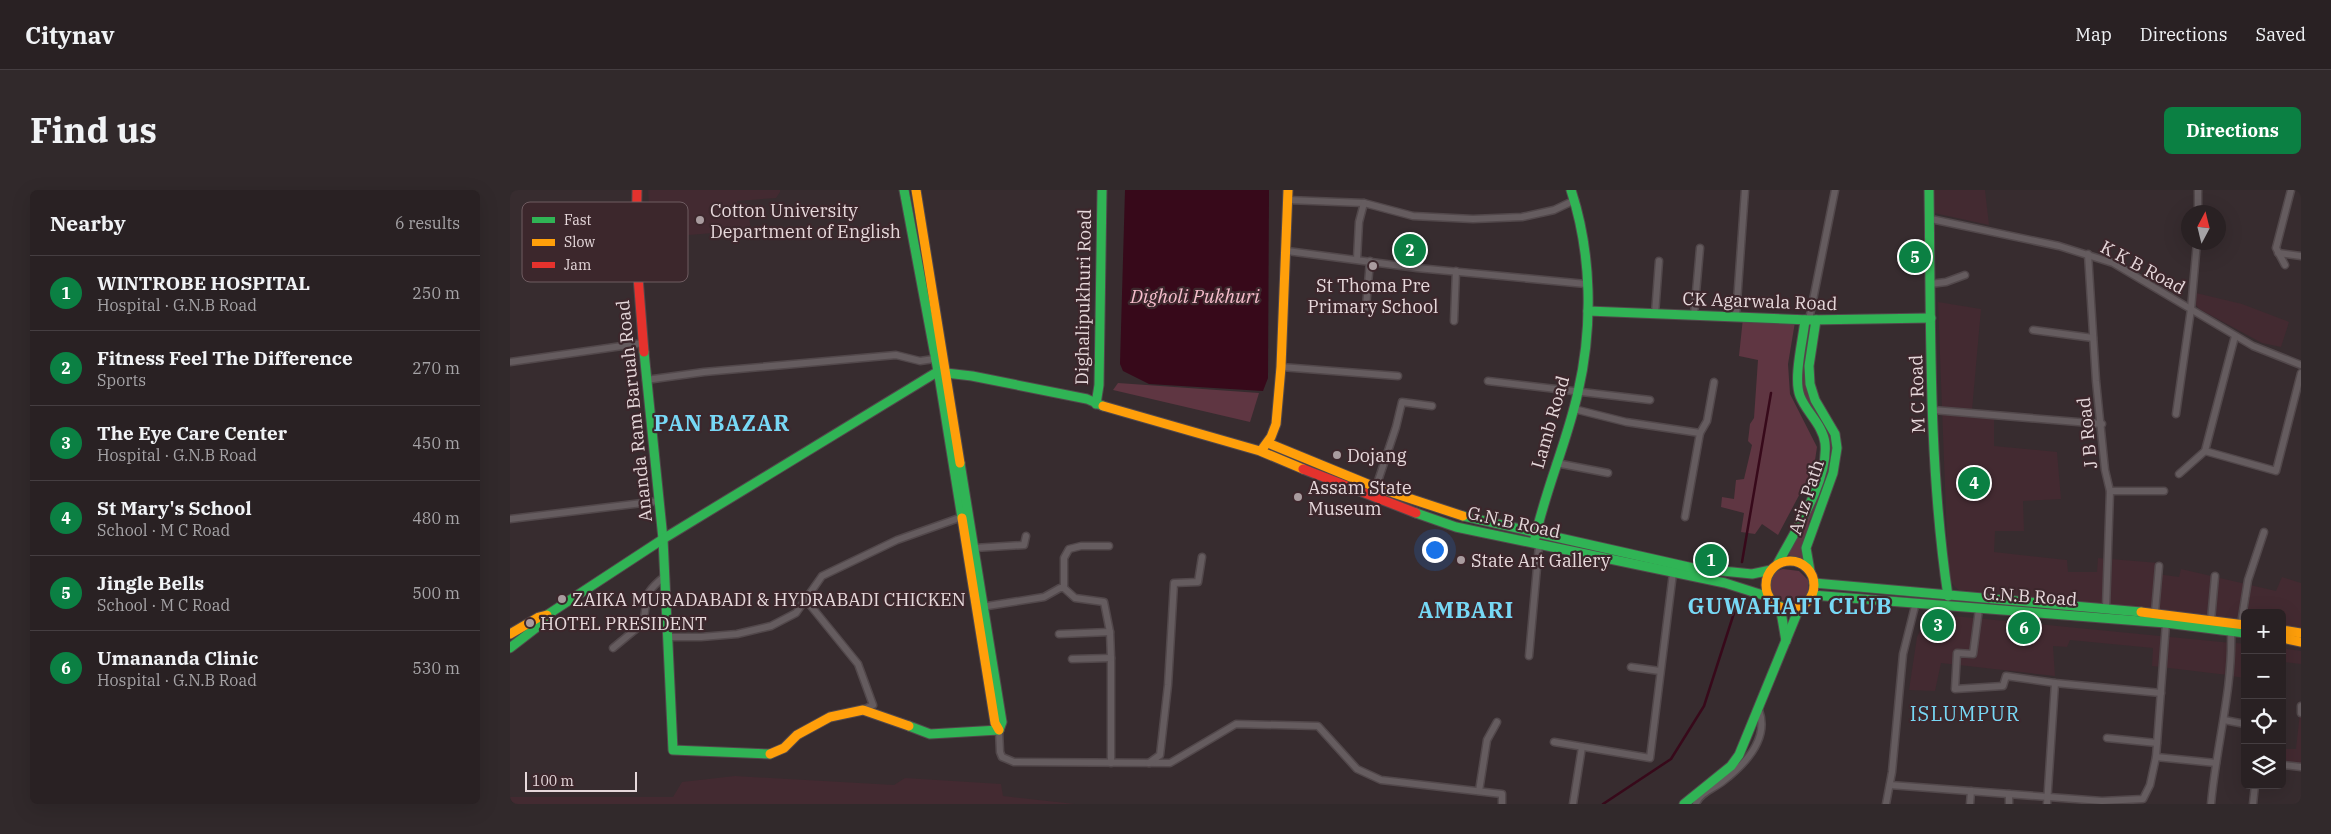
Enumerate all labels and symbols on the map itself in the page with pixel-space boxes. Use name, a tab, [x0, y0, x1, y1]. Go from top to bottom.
place label: Cotton University Department of English	[710, 199, 901, 243]
legend	[522, 202, 688, 282]
north arrow	[2181, 205, 2226, 250]
street label: Dighalipukhuri Road	[1070, 209, 1096, 385]
text: Fast	[564, 211, 592, 229]
marker: Cotton University Department of English	[694, 214, 706, 226]
pin: 2	[1394, 231, 1426, 269]
text: Slow	[564, 233, 595, 251]
street label: K K B Road	[2097, 235, 2189, 299]
pin: 5	[1899, 238, 1931, 276]
text: Jam	[564, 256, 591, 274]
marker: St Thoma Pre Primary School	[1367, 260, 1379, 272]
place label: St Thoma Pre Primary School	[1308, 274, 1439, 318]
water label: Digholi Pukhuri	[1129, 284, 1260, 308]
street label: CK Agarwala Road	[1682, 287, 1838, 315]
street label: Ananda Ram Baruah Road	[611, 299, 657, 523]
street label: M C Road	[1904, 354, 1930, 434]
street label: Lamb Road	[1526, 373, 1574, 471]
street label: J B Road	[2072, 396, 2102, 470]
district label: PAN BAZAR	[654, 408, 791, 437]
place label: Dojang	[1347, 444, 1407, 467]
marker: Dojang	[1331, 449, 1343, 461]
street label: Ariz Path	[1783, 457, 1829, 537]
pin: 4	[1958, 464, 1990, 502]
place label: Assam State Museum	[1308, 476, 1412, 520]
marker: Assam State Museum	[1292, 491, 1304, 503]
street label: G.N.B Road	[1465, 501, 1563, 543]
your location	[1422, 537, 1448, 563]
pin: 1	[1695, 541, 1727, 579]
place label: State Art Gallery	[1471, 549, 1611, 572]
marker: State Art Gallery	[1455, 554, 1467, 566]
street label: G.N.B Road	[1982, 581, 2078, 611]
place label: ZAIKA MURADABADI & HYDRABADI CHICKEN	[572, 588, 966, 611]
district label: GUWAHATI CLUB	[1687, 591, 1893, 620]
marker: ZAIKA MURADABADI & HYDRABADI CHICKEN	[556, 593, 568, 605]
district label: AMBARI	[1418, 595, 1514, 624]
pin: 3	[1922, 606, 1954, 644]
pin: 6	[2008, 609, 2040, 647]
place label: HOTEL PRESIDENT	[540, 612, 707, 635]
marker: HOTEL PRESIDENT	[524, 617, 536, 629]
district label: ISLUMPUR	[1910, 700, 2020, 727]
scale bar	[525, 769, 638, 792]

